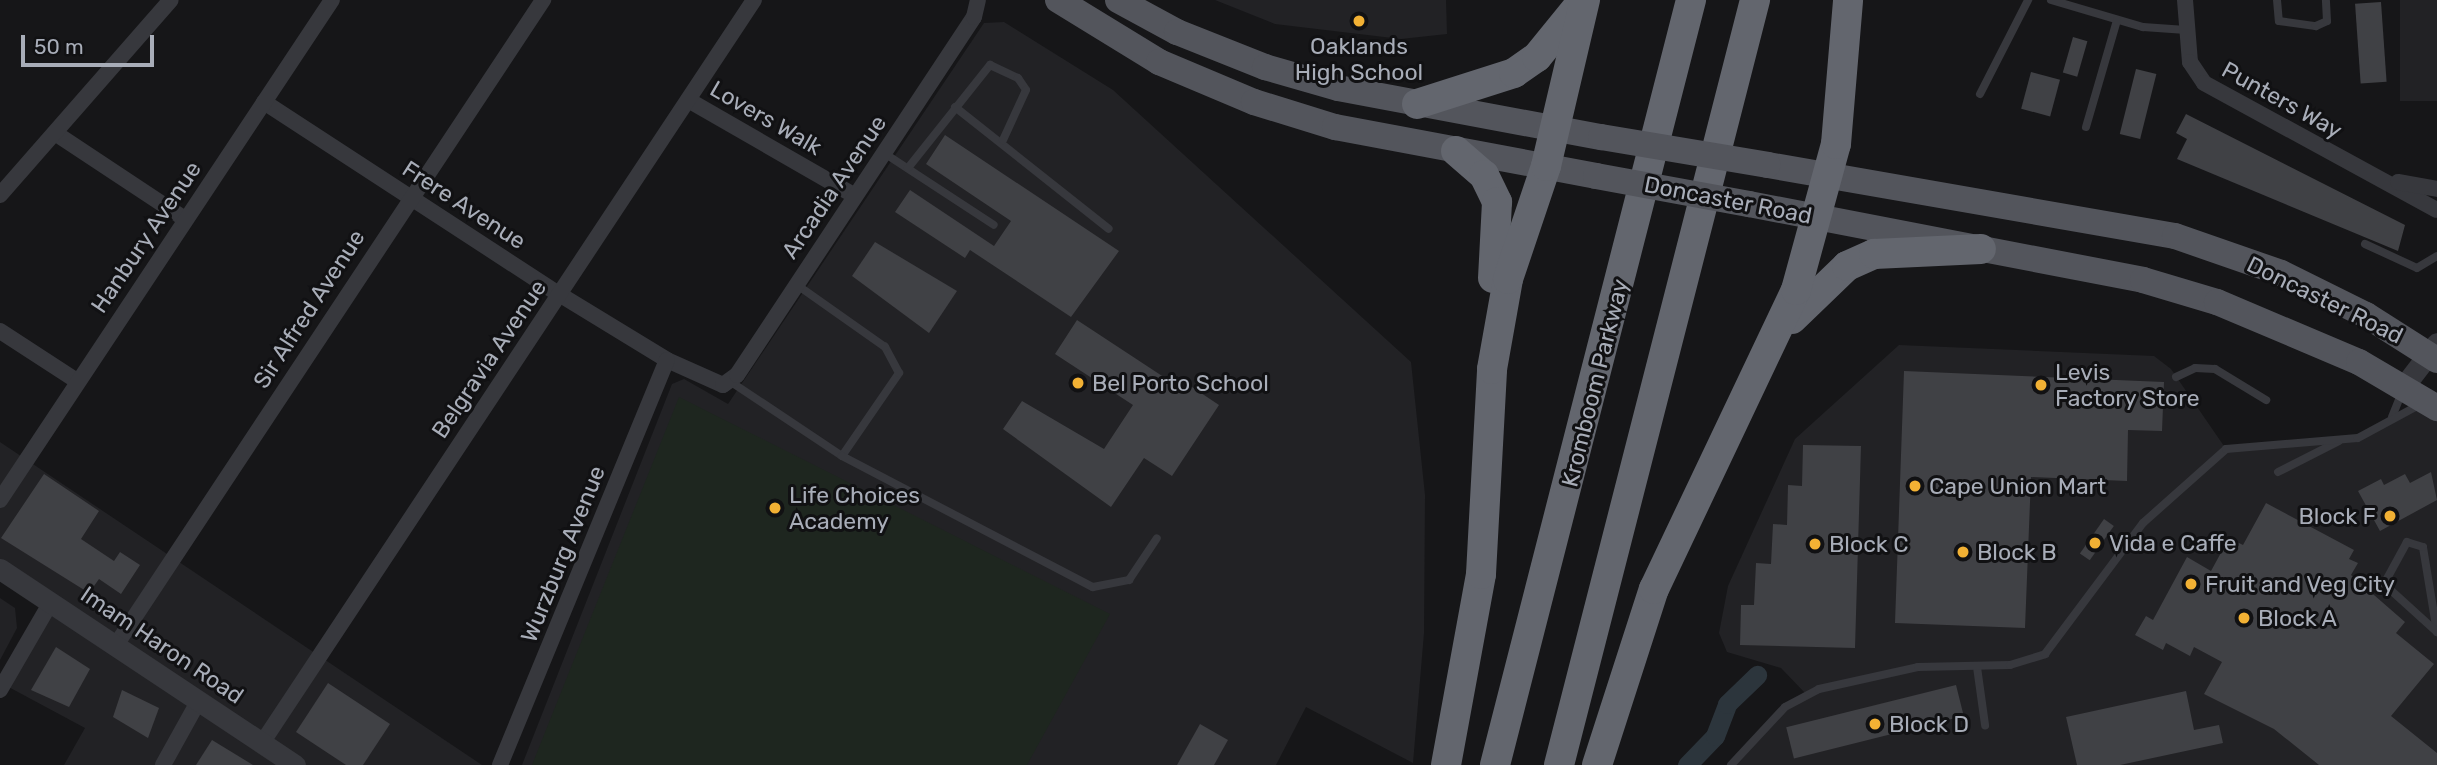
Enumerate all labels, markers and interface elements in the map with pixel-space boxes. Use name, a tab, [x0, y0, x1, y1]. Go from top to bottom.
marker: Oaklands High School	[1351, 13, 1367, 29]
scale bar	[24, 21, 158, 65]
place label: Oaklands High School	[1295, 32, 1423, 86]
text: 50 m	[34, 34, 84, 59]
street label: Punters Way	[2217, 56, 2347, 144]
street label: Lovers Walk	[705, 75, 827, 161]
street label: Arcadia Avenue	[776, 110, 892, 264]
street label: Hanbury Avenue	[85, 155, 207, 319]
street label: Frere Avenue	[397, 155, 531, 255]
street label: Doncaster Road	[1642, 170, 1814, 230]
street label: Sir Alfred Avenue	[247, 224, 371, 394]
street label: Doncaster Road	[2242, 250, 2408, 350]
street label: Belgravia Avenue	[426, 274, 552, 444]
street label: Kromboom Parkway	[1556, 276, 1634, 490]
place label: Levis Factory Store	[2055, 358, 2200, 412]
place label: Bel Porto School	[1092, 369, 1269, 397]
marker: Bel Porto School	[1070, 375, 1086, 391]
marker: Levis Factory Store	[2033, 377, 2049, 393]
street label: Wurzburg Avenue	[515, 461, 611, 647]
place label: Cape Union Mart	[1929, 472, 2106, 500]
marker: Cape Union Mart	[1907, 478, 1923, 494]
place label: Life Choices Academy	[789, 481, 920, 535]
marker: Life Choices Academy	[767, 500, 783, 516]
place label: Block F	[2298, 502, 2376, 530]
marker: Block F	[2382, 508, 2398, 524]
place label: Vida e Caffe	[2109, 529, 2237, 557]
place label: Block C	[1829, 530, 1909, 558]
marker: Vida e Caffe	[2087, 535, 2103, 551]
marker: Block C	[1807, 536, 1823, 552]
place label: Block B	[1977, 538, 2057, 566]
marker: Block B	[1955, 544, 1971, 560]
place label: Fruit and Veg City	[2205, 570, 2396, 598]
marker: Fruit and Veg City	[2183, 576, 2199, 592]
street label: Imam Haron Road	[75, 580, 249, 710]
place label: Block A	[2258, 604, 2338, 632]
marker: Block A	[2236, 610, 2252, 626]
place label: Block D	[1889, 710, 1969, 738]
marker: Block D	[1867, 716, 1883, 732]

